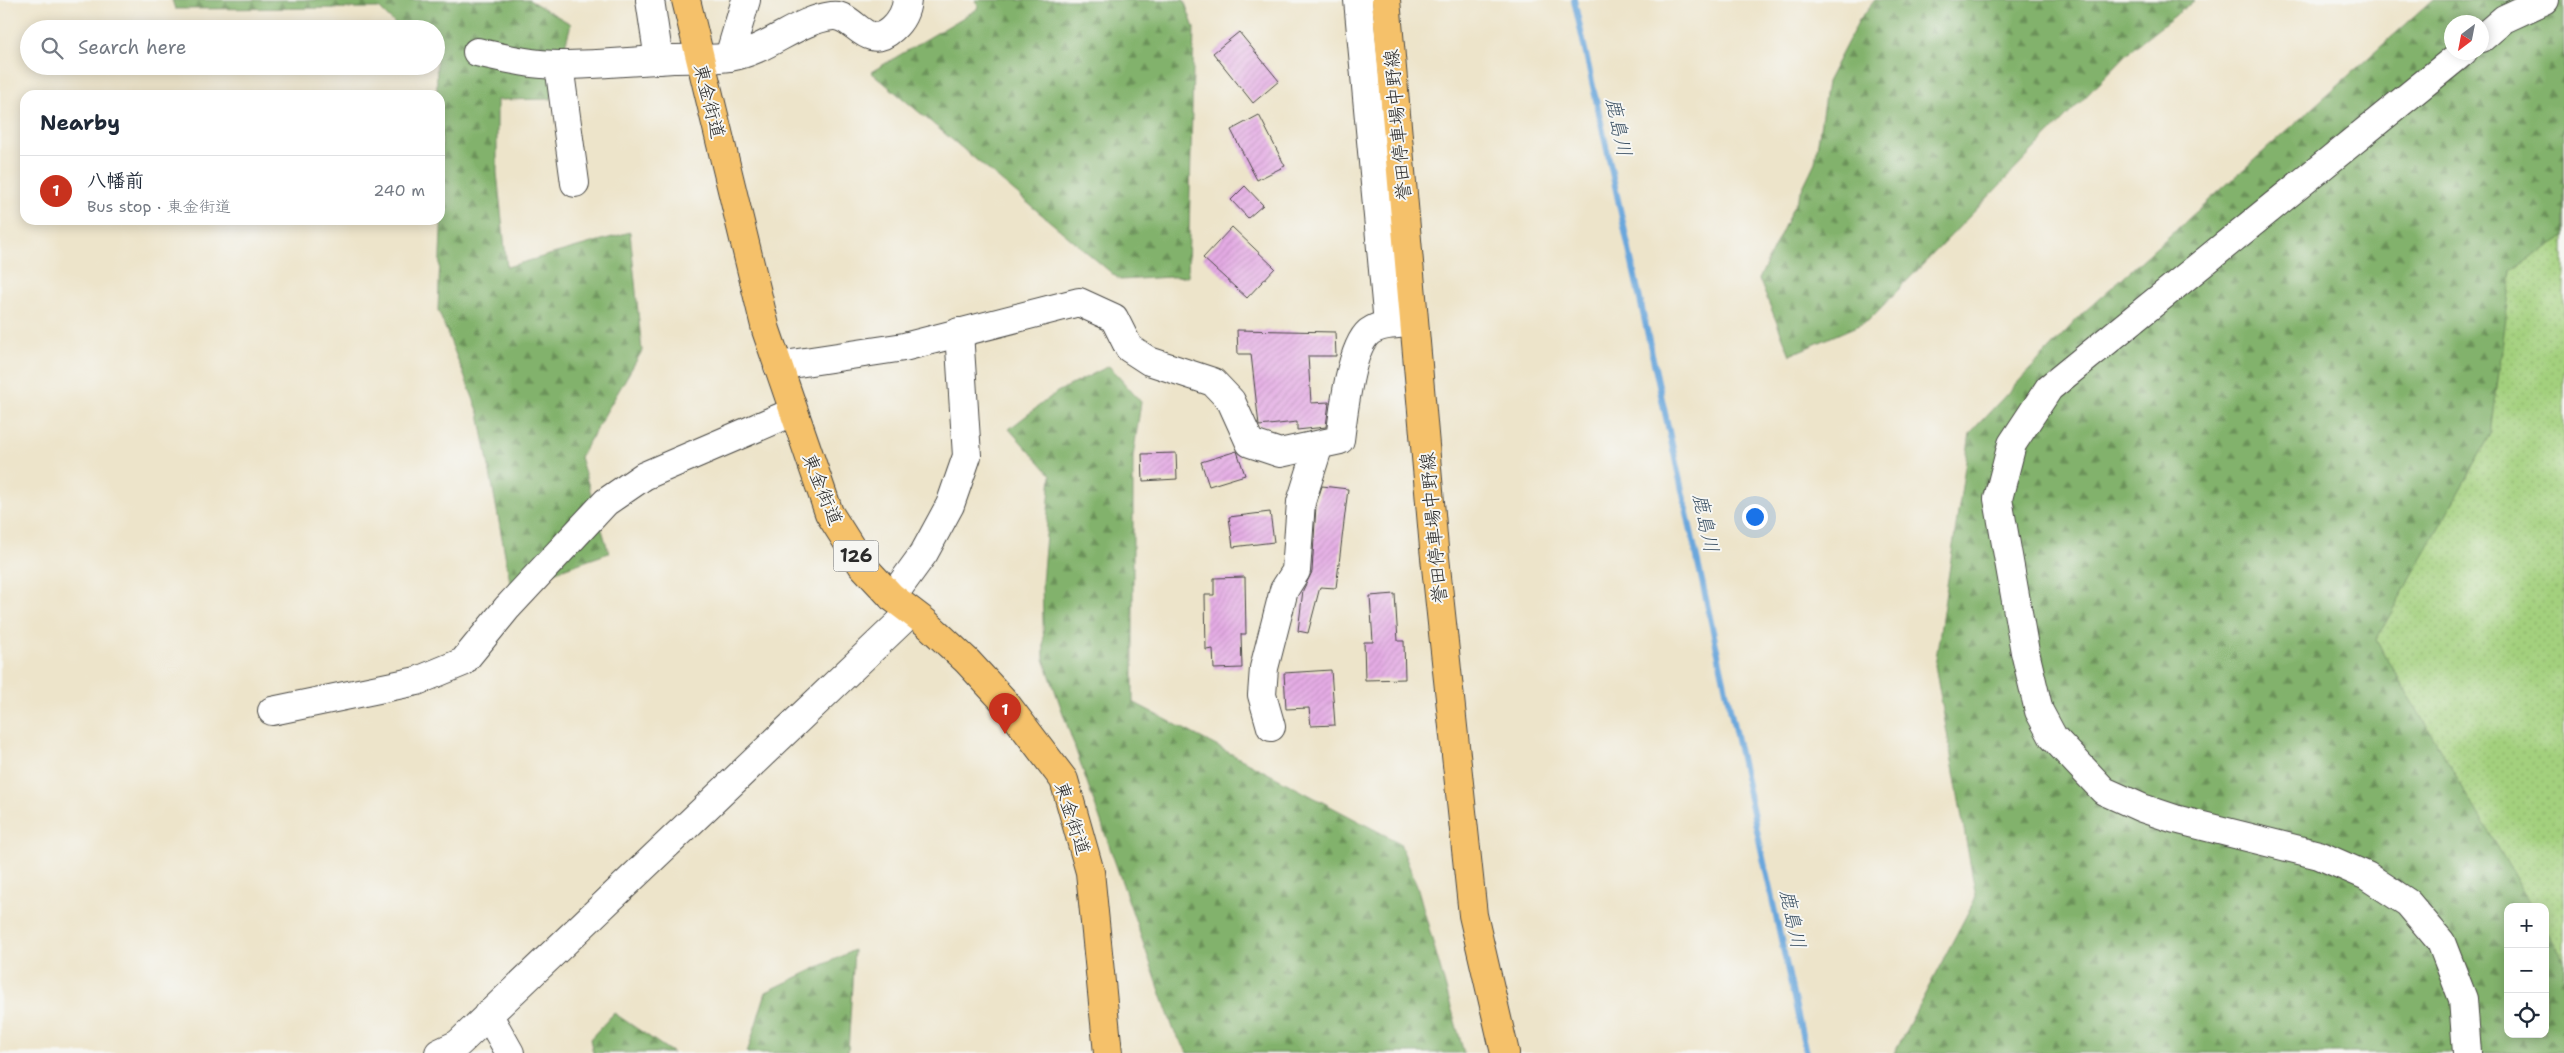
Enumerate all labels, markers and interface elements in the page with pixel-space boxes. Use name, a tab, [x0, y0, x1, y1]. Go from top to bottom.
north arrow	[2444, 15, 2489, 60]
search box	[20, 20, 445, 75]
icon: search	[38, 34, 66, 62]
text: Search here	[78, 35, 187, 60]
street label: 誉田停車場中野線	[1378, 48, 1417, 202]
street label: 東金街道	[688, 61, 731, 141]
water label: 鹿島川	[1600, 95, 1638, 159]
text: Nearby	[40, 109, 120, 137]
text: 八幡前	[87, 168, 144, 193]
text: 1	[52, 180, 60, 201]
text: 240 m	[373, 180, 425, 201]
text: Bus stop · 東金街道	[87, 196, 231, 217]
street label: 東金街道	[797, 449, 848, 529]
street label: 誉田停車場中野線	[1414, 451, 1453, 605]
water label: 鹿島川	[1687, 491, 1725, 555]
your location	[1742, 504, 1768, 530]
road number: 126	[834, 540, 878, 572]
pin: 1	[989, 693, 1021, 734]
street label: 東金街道	[1049, 778, 1096, 858]
water label: 鹿島川	[1774, 887, 1812, 951]
map controls	[2504, 903, 2549, 1038]
button: +	[2504, 903, 2549, 948]
button: −	[2504, 948, 2549, 993]
button: locate	[2504, 993, 2549, 1038]

